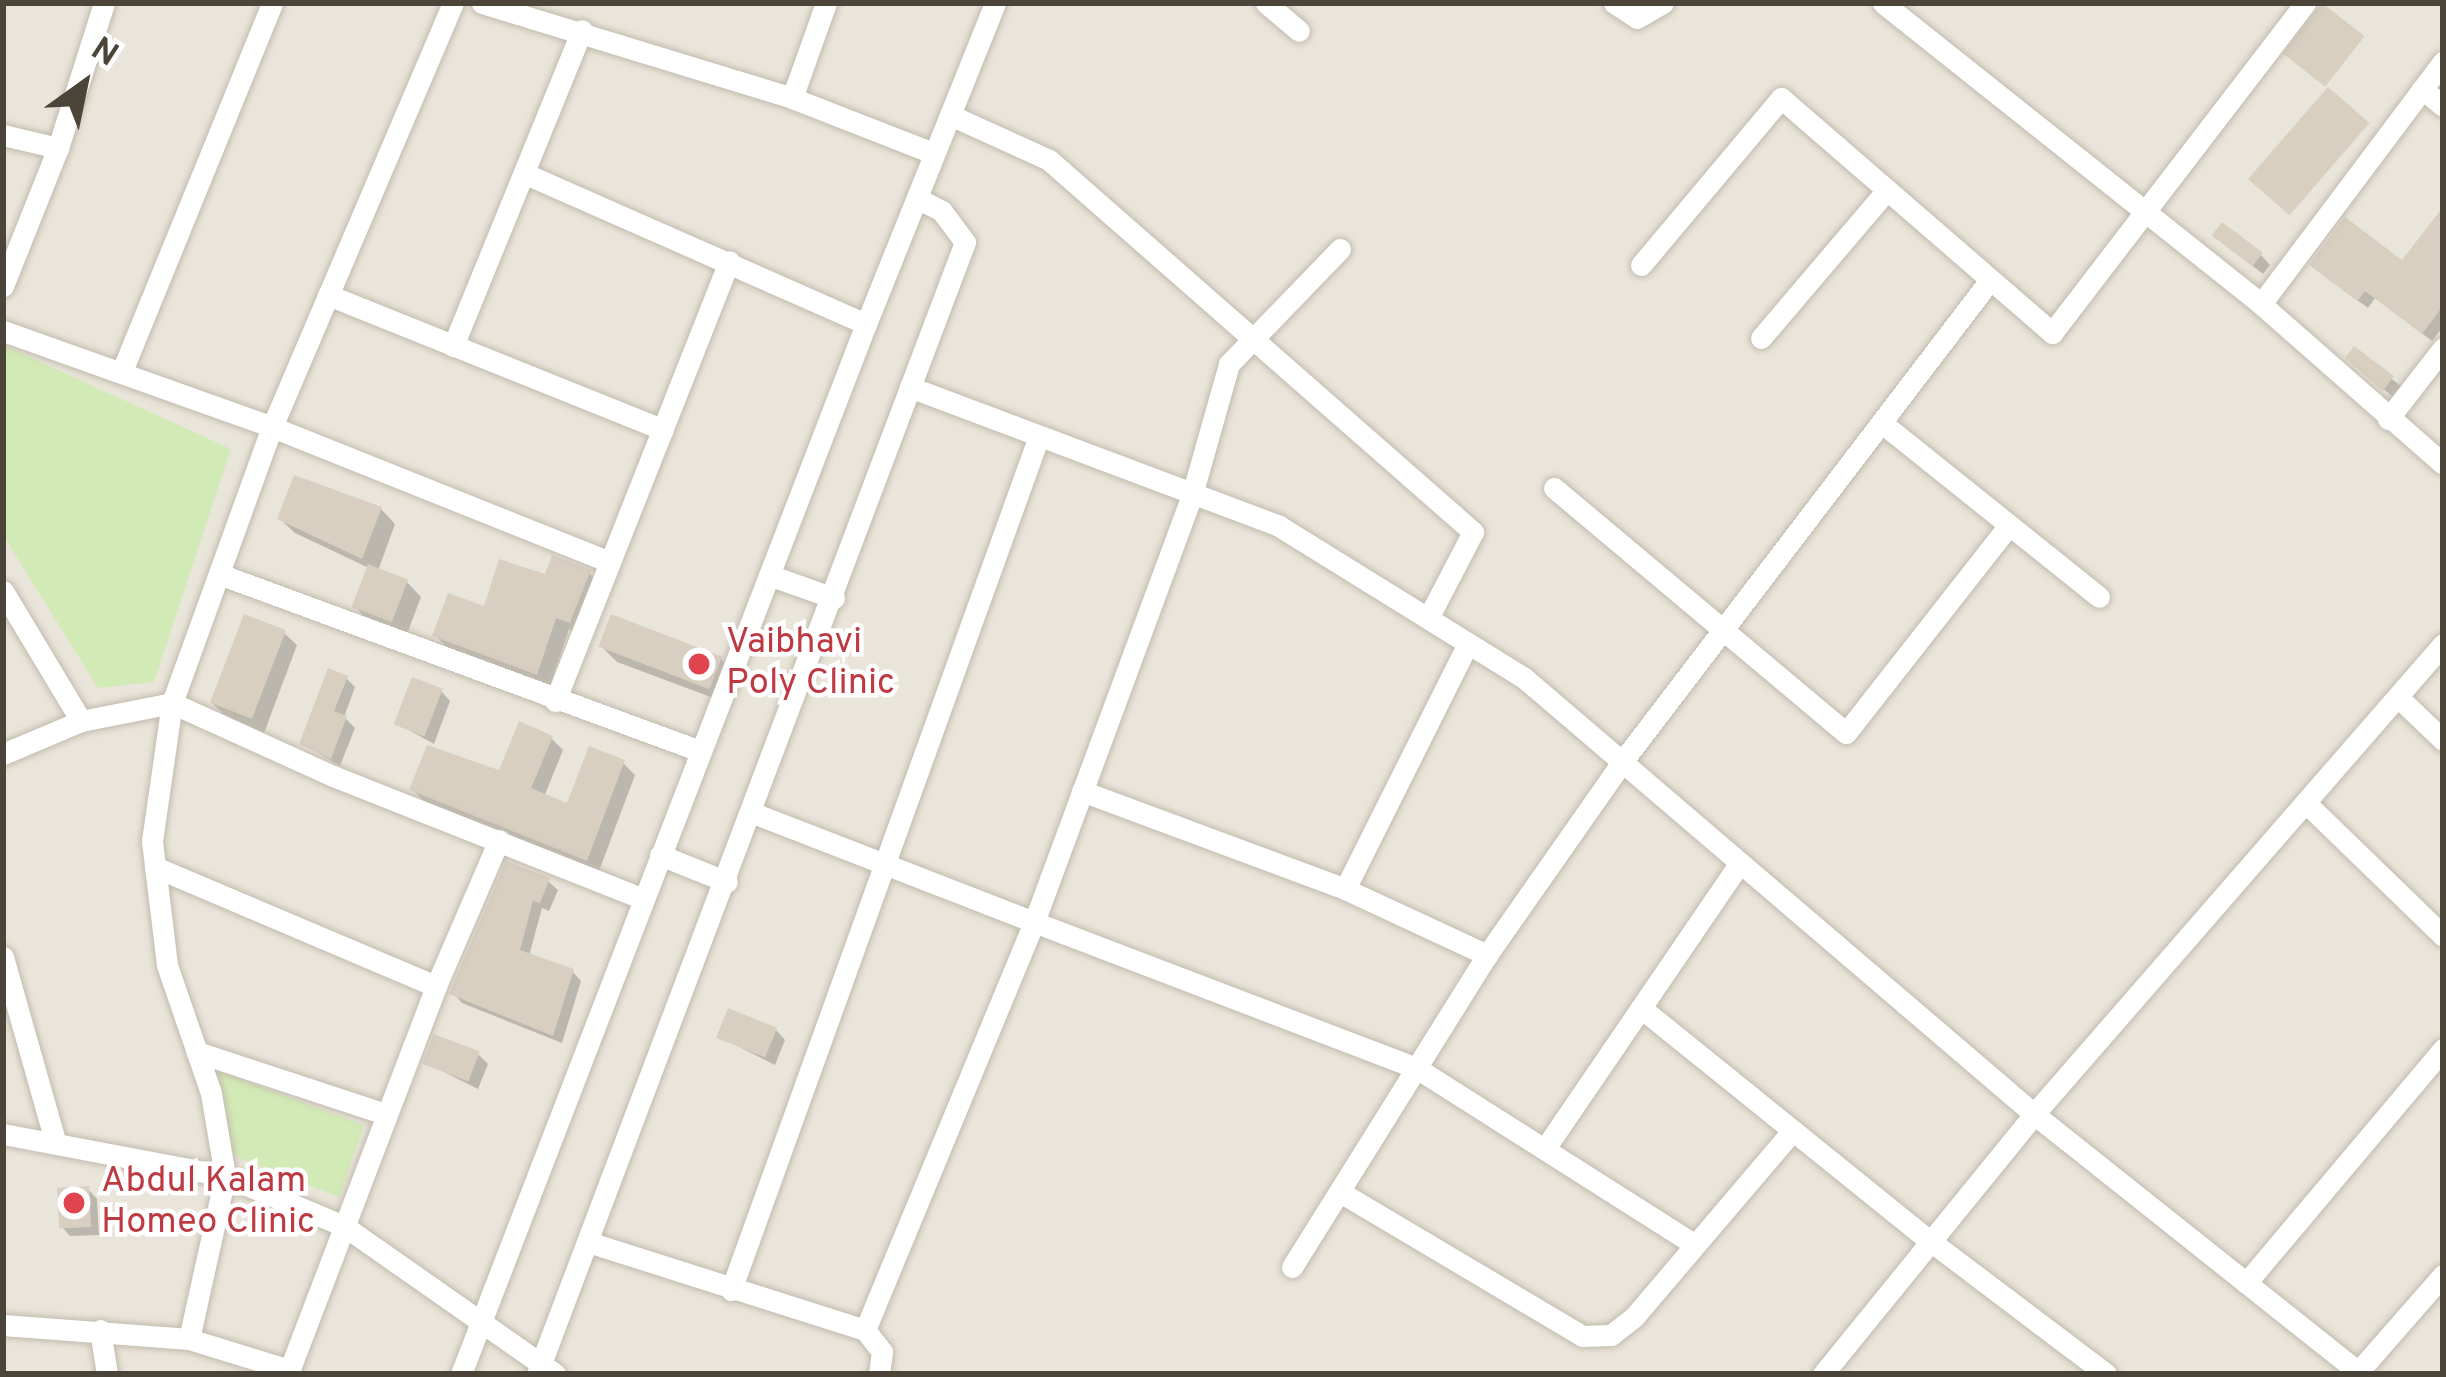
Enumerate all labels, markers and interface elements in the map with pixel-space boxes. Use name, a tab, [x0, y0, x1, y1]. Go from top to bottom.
north arrow	[24, 24, 144, 144]
text: N	[82, 30, 125, 78]
place label: Vaibhavi Poly Clinic	[726, 621, 895, 706]
marker: Vaibhavi Poly Clinic	[683, 648, 715, 680]
place label: Abdul Kalam Homeo Clinic	[101, 1160, 315, 1245]
marker: Abdul Kalam Homeo Clinic	[58, 1187, 90, 1219]

